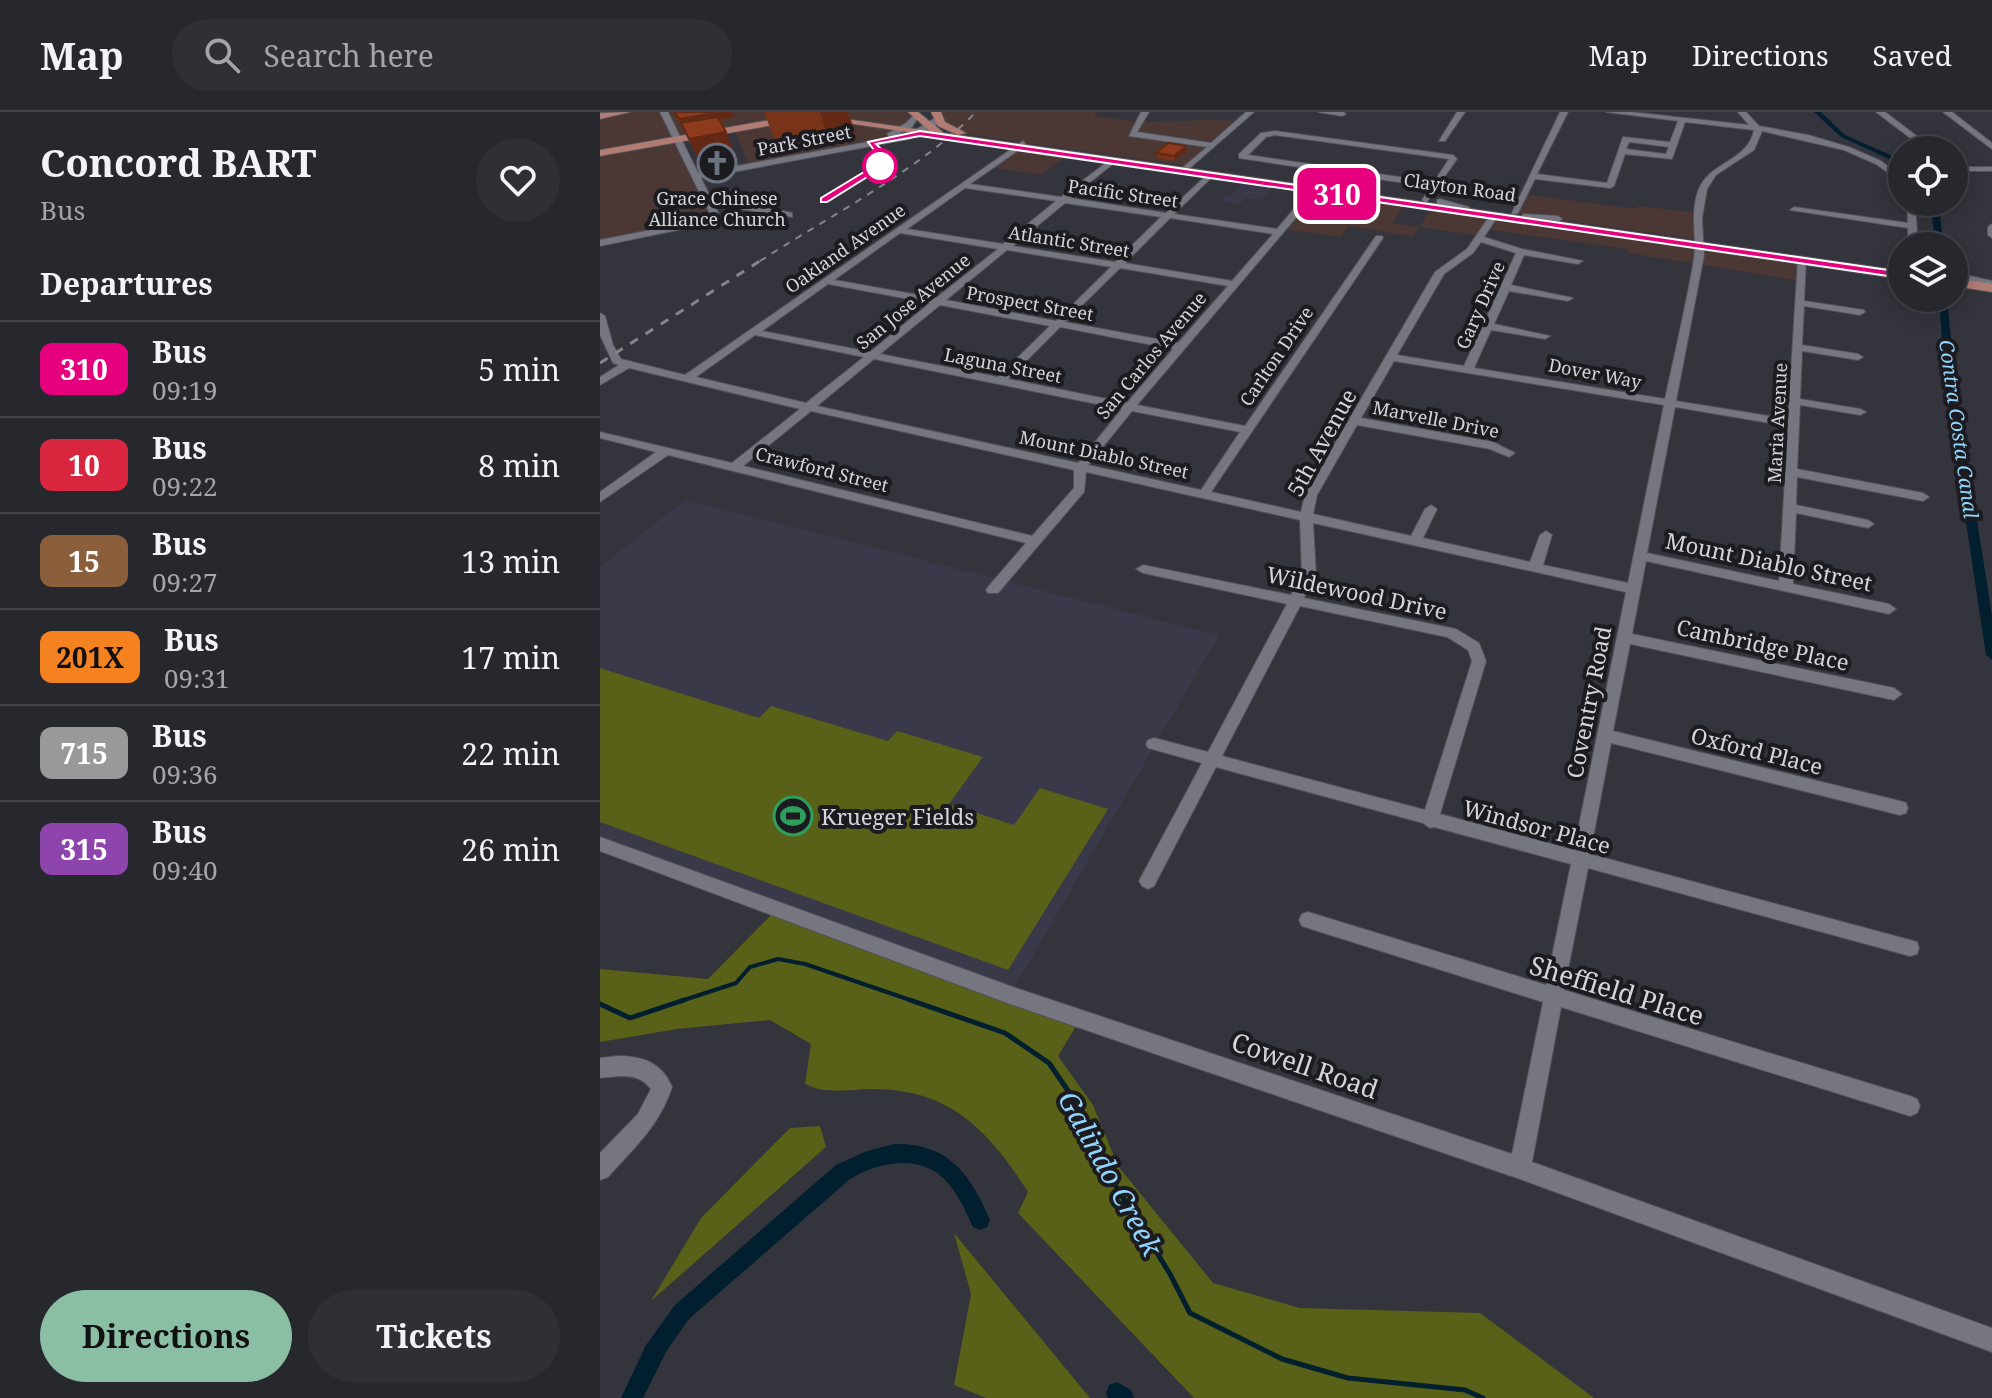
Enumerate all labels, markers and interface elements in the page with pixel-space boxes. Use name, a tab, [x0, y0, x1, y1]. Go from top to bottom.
search box	[172, 19, 732, 91]
text: Map	[40, 29, 124, 81]
icon: search	[200, 33, 244, 77]
text: Search here	[264, 35, 434, 76]
text: Map	[1588, 36, 1648, 74]
text: Directions	[1692, 36, 1829, 74]
text: Saved	[1873, 36, 1952, 74]
street label: Park Street	[755, 119, 853, 161]
text: Concord BART	[40, 136, 316, 188]
map controls	[1888, 136, 1968, 312]
button: locate	[1888, 136, 1968, 216]
button: heart	[476, 138, 560, 222]
church icon: Grace Chinese Alliance Church	[696, 142, 738, 184]
unlabelled marker	[863, 149, 897, 183]
street label: Clayton Road	[1402, 167, 1518, 207]
line badge: 310	[1291, 168, 1383, 220]
street label: Pacific Street	[1066, 173, 1180, 213]
text: 310	[1313, 175, 1361, 213]
place label: Grace Chinese Alliance Church	[648, 186, 786, 231]
text: Bus	[40, 192, 85, 228]
street label: Oakland Avenue	[780, 198, 910, 298]
street label: Atlantic Street	[1007, 220, 1131, 262]
button: layers	[1888, 232, 1968, 312]
street label: San Jose Avenue	[851, 248, 975, 354]
street label: Gary Drive	[1450, 257, 1510, 353]
text: Departures	[40, 263, 213, 304]
street label: Prospect Street	[965, 280, 1095, 326]
street label: San Carlos Avenue	[1091, 286, 1211, 424]
street label: Carlton Drive	[1234, 301, 1318, 411]
text: Bus	[152, 331, 207, 372]
water label: Contra Costa Canal	[1933, 338, 1985, 520]
street label: Laguna Street	[942, 342, 1064, 388]
text: 5 min	[478, 349, 560, 390]
text: 310	[60, 350, 108, 388]
street label: Dover Way	[1546, 352, 1644, 394]
street label: Maria Avenue	[1762, 362, 1792, 484]
text: 09:19	[152, 372, 218, 408]
street label: 5th Avenue	[1279, 383, 1363, 501]
street label: Marvelle Drive	[1371, 395, 1501, 443]
street label: Mount Diablo Street	[1017, 424, 1191, 484]
text: Bus	[152, 427, 207, 468]
street label: Crawford Street	[753, 441, 891, 497]
text: 8 min	[478, 445, 560, 486]
text: 10	[68, 446, 100, 484]
text: 09:22	[152, 468, 218, 504]
text: Bus	[152, 523, 207, 564]
street label: Mount Diablo Street	[1663, 524, 1875, 598]
text: 13 min	[461, 541, 560, 582]
text: 15	[68, 542, 100, 580]
street label: Wildewood Drive	[1264, 558, 1450, 626]
text: 09:27	[152, 564, 218, 600]
street label: Cambridge Place	[1674, 611, 1852, 677]
text: Bus	[164, 619, 219, 660]
street label: Coventry Road	[1559, 623, 1618, 781]
text: 17 min	[461, 637, 560, 678]
text: 201X	[56, 638, 124, 676]
text: 09:31	[164, 660, 230, 696]
text: Bus	[152, 715, 207, 756]
street label: Oxford Place	[1688, 719, 1826, 781]
text: 22 min	[461, 733, 560, 774]
text: 715	[60, 734, 108, 772]
text: 09:36	[152, 756, 218, 792]
street label: Windsor Place	[1460, 792, 1614, 860]
sports icon: Krueger Fields	[772, 795, 814, 837]
place label: Krueger Fields	[821, 801, 974, 831]
text: Bus	[152, 811, 207, 852]
text: 26 min	[461, 829, 560, 870]
text: 315	[60, 830, 108, 868]
text: 09:40	[152, 852, 218, 888]
street label: Sheffield Place	[1525, 946, 1709, 1034]
street label: Cowell Road	[1227, 1023, 1383, 1107]
water label: Galindo Creek	[1050, 1084, 1173, 1263]
button: Directions	[40, 1290, 292, 1382]
button: Tickets	[308, 1290, 560, 1382]

